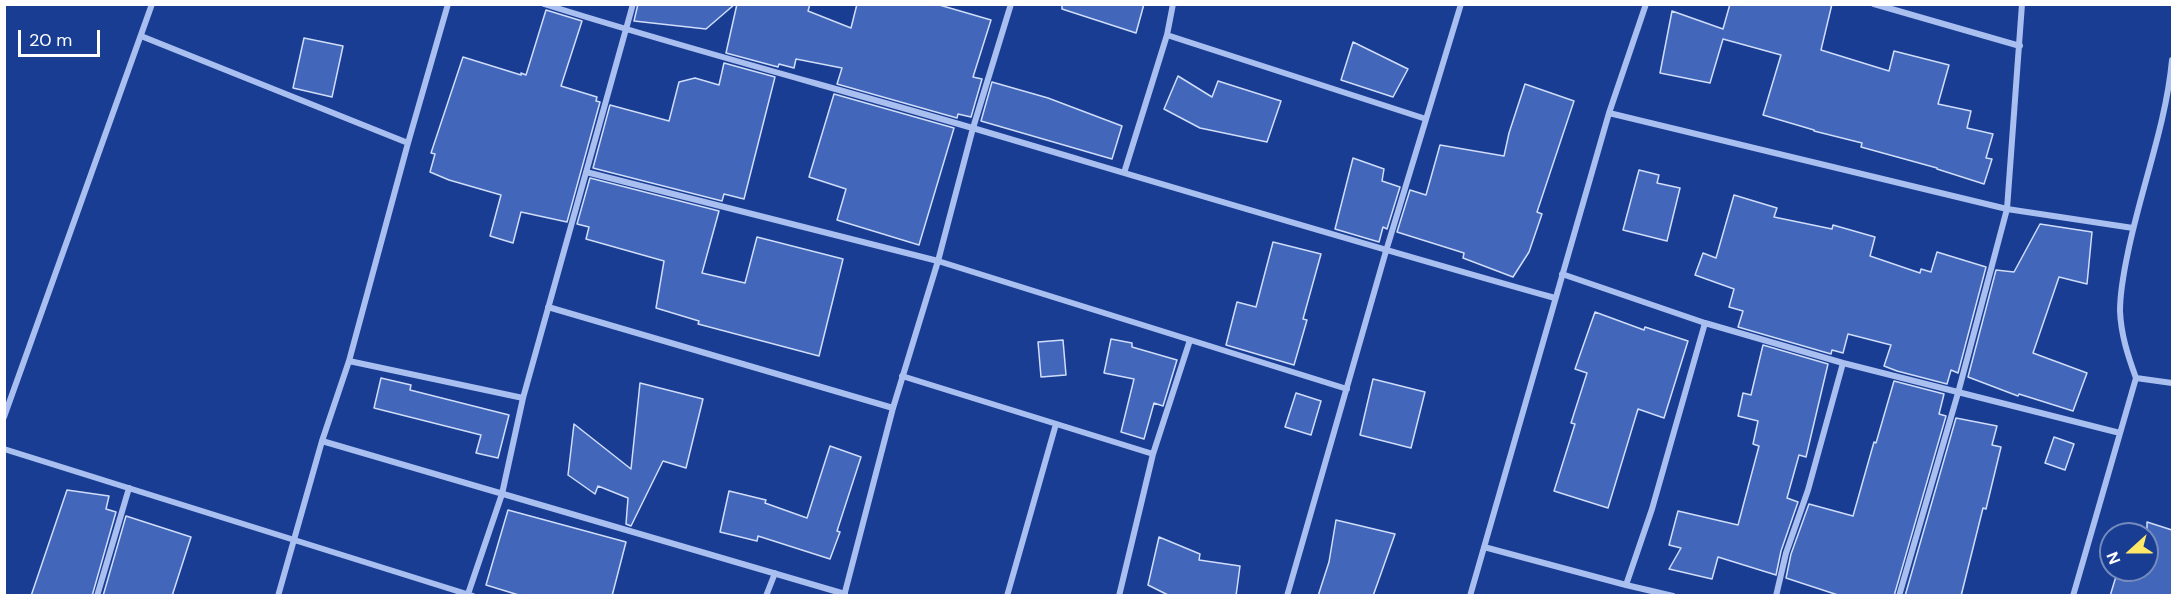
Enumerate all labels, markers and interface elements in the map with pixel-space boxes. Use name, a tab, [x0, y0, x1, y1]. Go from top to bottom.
scale bar	[21, 18, 104, 56]
text: 20 m	[29, 28, 72, 52]
north arrow	[2099, 522, 2159, 582]
text: N	[2102, 549, 2125, 567]

